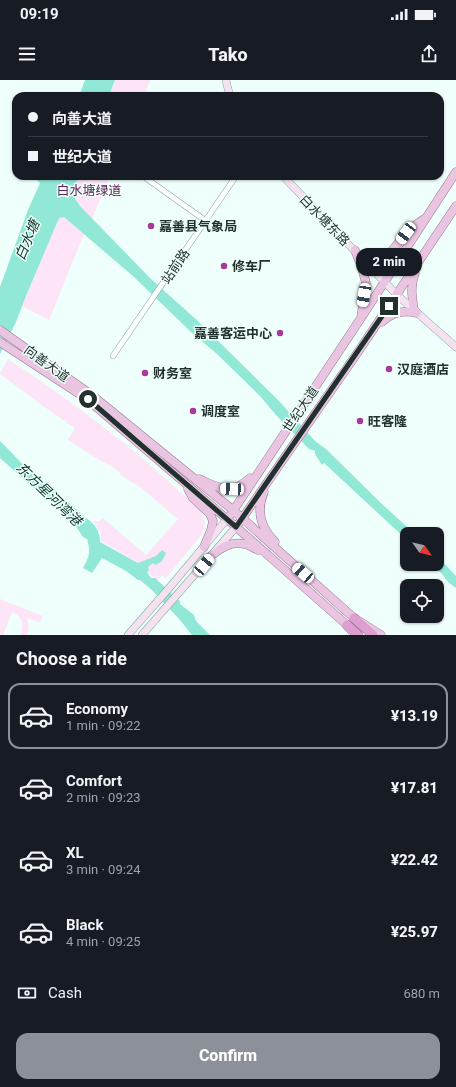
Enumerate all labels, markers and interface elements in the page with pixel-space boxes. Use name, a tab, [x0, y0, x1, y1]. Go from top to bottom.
text: 09:19	[20, 5, 59, 23]
icon: menu	[16, 43, 38, 65]
icon: share	[418, 43, 440, 65]
text: Tako	[208, 44, 248, 65]
text: 向善大道	[52, 110, 112, 128]
text: 世纪大道	[52, 148, 112, 166]
park label: 白水塘绿道	[56, 183, 122, 198]
street label: 白水塘东路	[297, 192, 353, 249]
water label: 白水塘	[11, 216, 43, 262]
place label: 嘉善县气象局	[159, 219, 237, 234]
car	[394, 220, 418, 246]
marker: 嘉善县气象局	[146, 221, 156, 231]
street label: 站前路	[158, 246, 193, 287]
callout: 2 min	[356, 248, 422, 276]
text: 2 min	[373, 254, 405, 269]
place label: 修车厂	[232, 259, 271, 274]
marker: 修车厂	[219, 261, 229, 271]
car	[356, 282, 372, 308]
route end	[380, 297, 398, 315]
place label: 嘉善客运中心	[194, 326, 272, 341]
marker: 嘉善客运中心	[275, 328, 285, 338]
street label: 向善大道	[21, 342, 72, 385]
place label: 汉庭酒店	[397, 362, 449, 377]
marker: 汉庭酒店	[384, 364, 394, 374]
place label: 财务室	[153, 366, 192, 381]
marker: 财务室	[140, 368, 150, 378]
street label: 世纪大道	[280, 384, 321, 435]
route start	[79, 390, 97, 408]
place label: 调度室	[201, 404, 240, 419]
marker: 调度室	[188, 406, 198, 416]
place label: 旺客隆	[368, 414, 407, 429]
marker: 旺客隆	[355, 416, 365, 426]
water label: 东方星河湾港	[13, 459, 86, 530]
car	[220, 482, 244, 496]
north arrow	[400, 527, 444, 571]
map controls	[400, 527, 444, 623]
car	[192, 552, 216, 578]
car	[290, 561, 316, 585]
button: locate	[400, 579, 444, 623]
text: Choose a ride	[16, 648, 127, 669]
icon: car	[18, 698, 54, 734]
text: Economy	[66, 700, 128, 718]
text: ¥13.19	[391, 707, 438, 725]
text: 1 min · 09:22	[66, 718, 141, 733]
icon: car	[18, 770, 54, 806]
text: Comfort	[66, 772, 122, 790]
text: ¥17.81	[391, 779, 438, 797]
text: 2 min · 09:23	[66, 790, 141, 805]
icon: car	[18, 842, 54, 878]
text: XL	[66, 844, 84, 862]
text: ¥22.42	[391, 851, 438, 869]
text: 3 min · 09:24	[66, 862, 141, 877]
icon: car	[18, 914, 54, 950]
text: Black	[66, 916, 103, 934]
text: ¥25.97	[391, 923, 438, 941]
text: 4 min · 09:25	[66, 934, 141, 949]
icon: cash	[16, 982, 38, 1004]
text: Cash	[48, 984, 82, 1002]
text: 680 m	[403, 986, 440, 1001]
button: Confirm	[16, 1033, 440, 1079]

